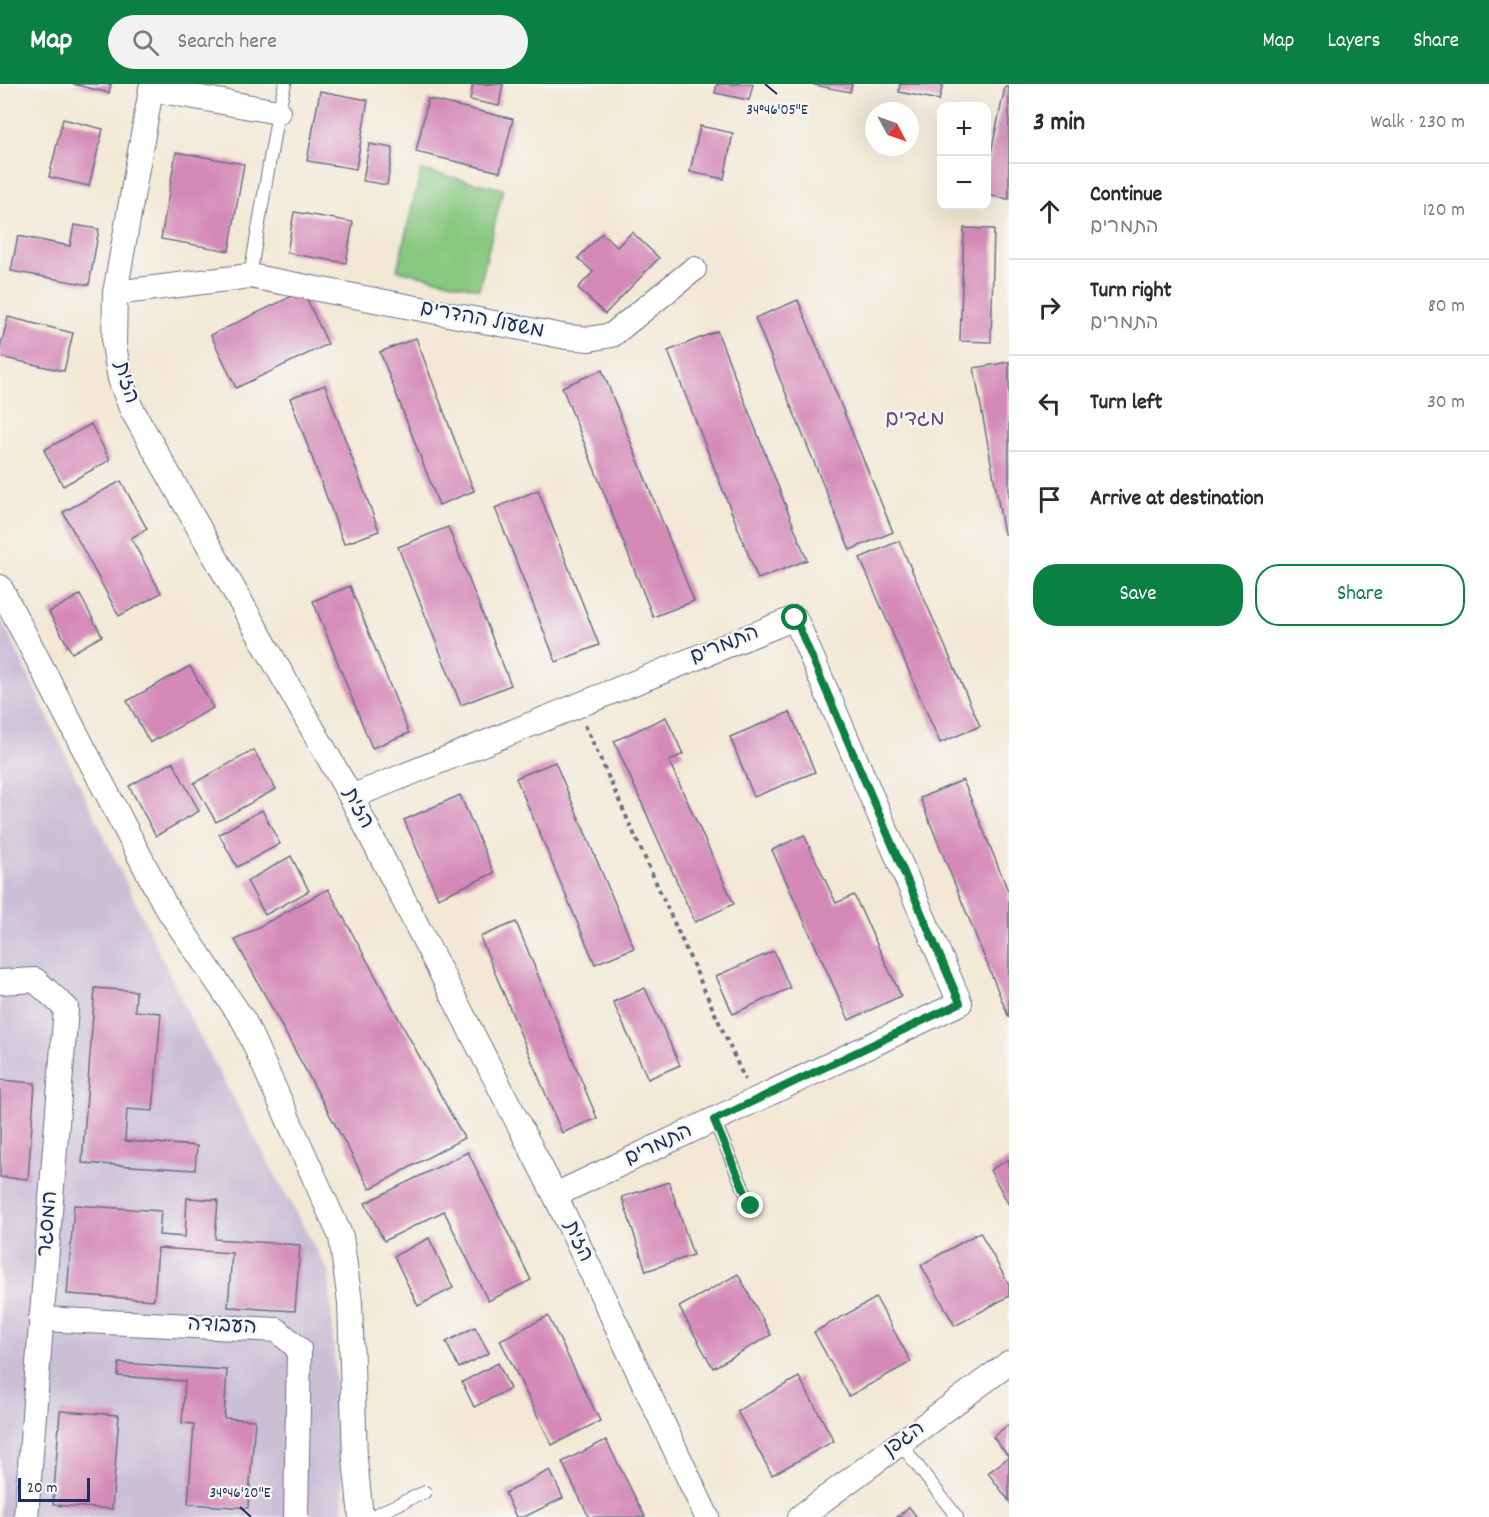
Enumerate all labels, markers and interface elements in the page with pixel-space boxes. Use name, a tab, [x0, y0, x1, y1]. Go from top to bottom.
search box	[108, 15, 528, 69]
text: Map	[30, 22, 72, 62]
icon: search	[129, 26, 162, 59]
text: Search here	[177, 27, 277, 58]
text: Map	[1263, 27, 1294, 57]
text: Layers	[1327, 27, 1380, 57]
text: Share	[1413, 27, 1459, 57]
text: 34°46'05"E	[746, 100, 808, 122]
north arrow	[865, 102, 919, 156]
map controls	[937, 102, 991, 210]
button: +	[937, 102, 991, 156]
text: 3 min	[1033, 105, 1085, 142]
text: Walk · 230 m	[1371, 109, 1465, 137]
button: −	[937, 156, 991, 210]
text: Continue	[1090, 180, 1162, 211]
icon: ahead	[1033, 195, 1066, 228]
text: 120 m	[1423, 197, 1465, 225]
text: התמרים	[1090, 214, 1158, 242]
text: Turn right	[1090, 276, 1172, 307]
icon: right	[1033, 291, 1066, 324]
text: 80 m	[1428, 293, 1465, 321]
street label: משעול ההדרים	[417, 294, 547, 348]
text: התמרים	[1090, 310, 1158, 338]
street label: הזית	[104, 357, 145, 408]
icon: left	[1033, 387, 1066, 420]
text: Turn left	[1090, 388, 1162, 419]
text: 30 m	[1427, 389, 1465, 417]
district label: מגדים	[885, 405, 945, 436]
icon: arrive	[1033, 483, 1066, 516]
text: Arrive at destination	[1090, 484, 1264, 515]
button: Save	[1033, 564, 1243, 626]
button: Share	[1255, 564, 1465, 626]
route start	[781, 604, 807, 630]
street label: התמרים	[686, 619, 764, 673]
street label: הזית	[333, 782, 380, 835]
street label: התמרים	[620, 1117, 698, 1175]
street label: המסגר	[31, 1190, 67, 1258]
route end	[737, 1192, 763, 1218]
street label: הזית	[554, 1215, 600, 1268]
street label: העבודה	[186, 1310, 258, 1344]
street label: הגפן	[878, 1415, 932, 1465]
scale bar	[18, 1475, 90, 1502]
text: 20 m	[27, 1477, 57, 1500]
text: 34°46'20"E	[209, 1483, 271, 1505]

